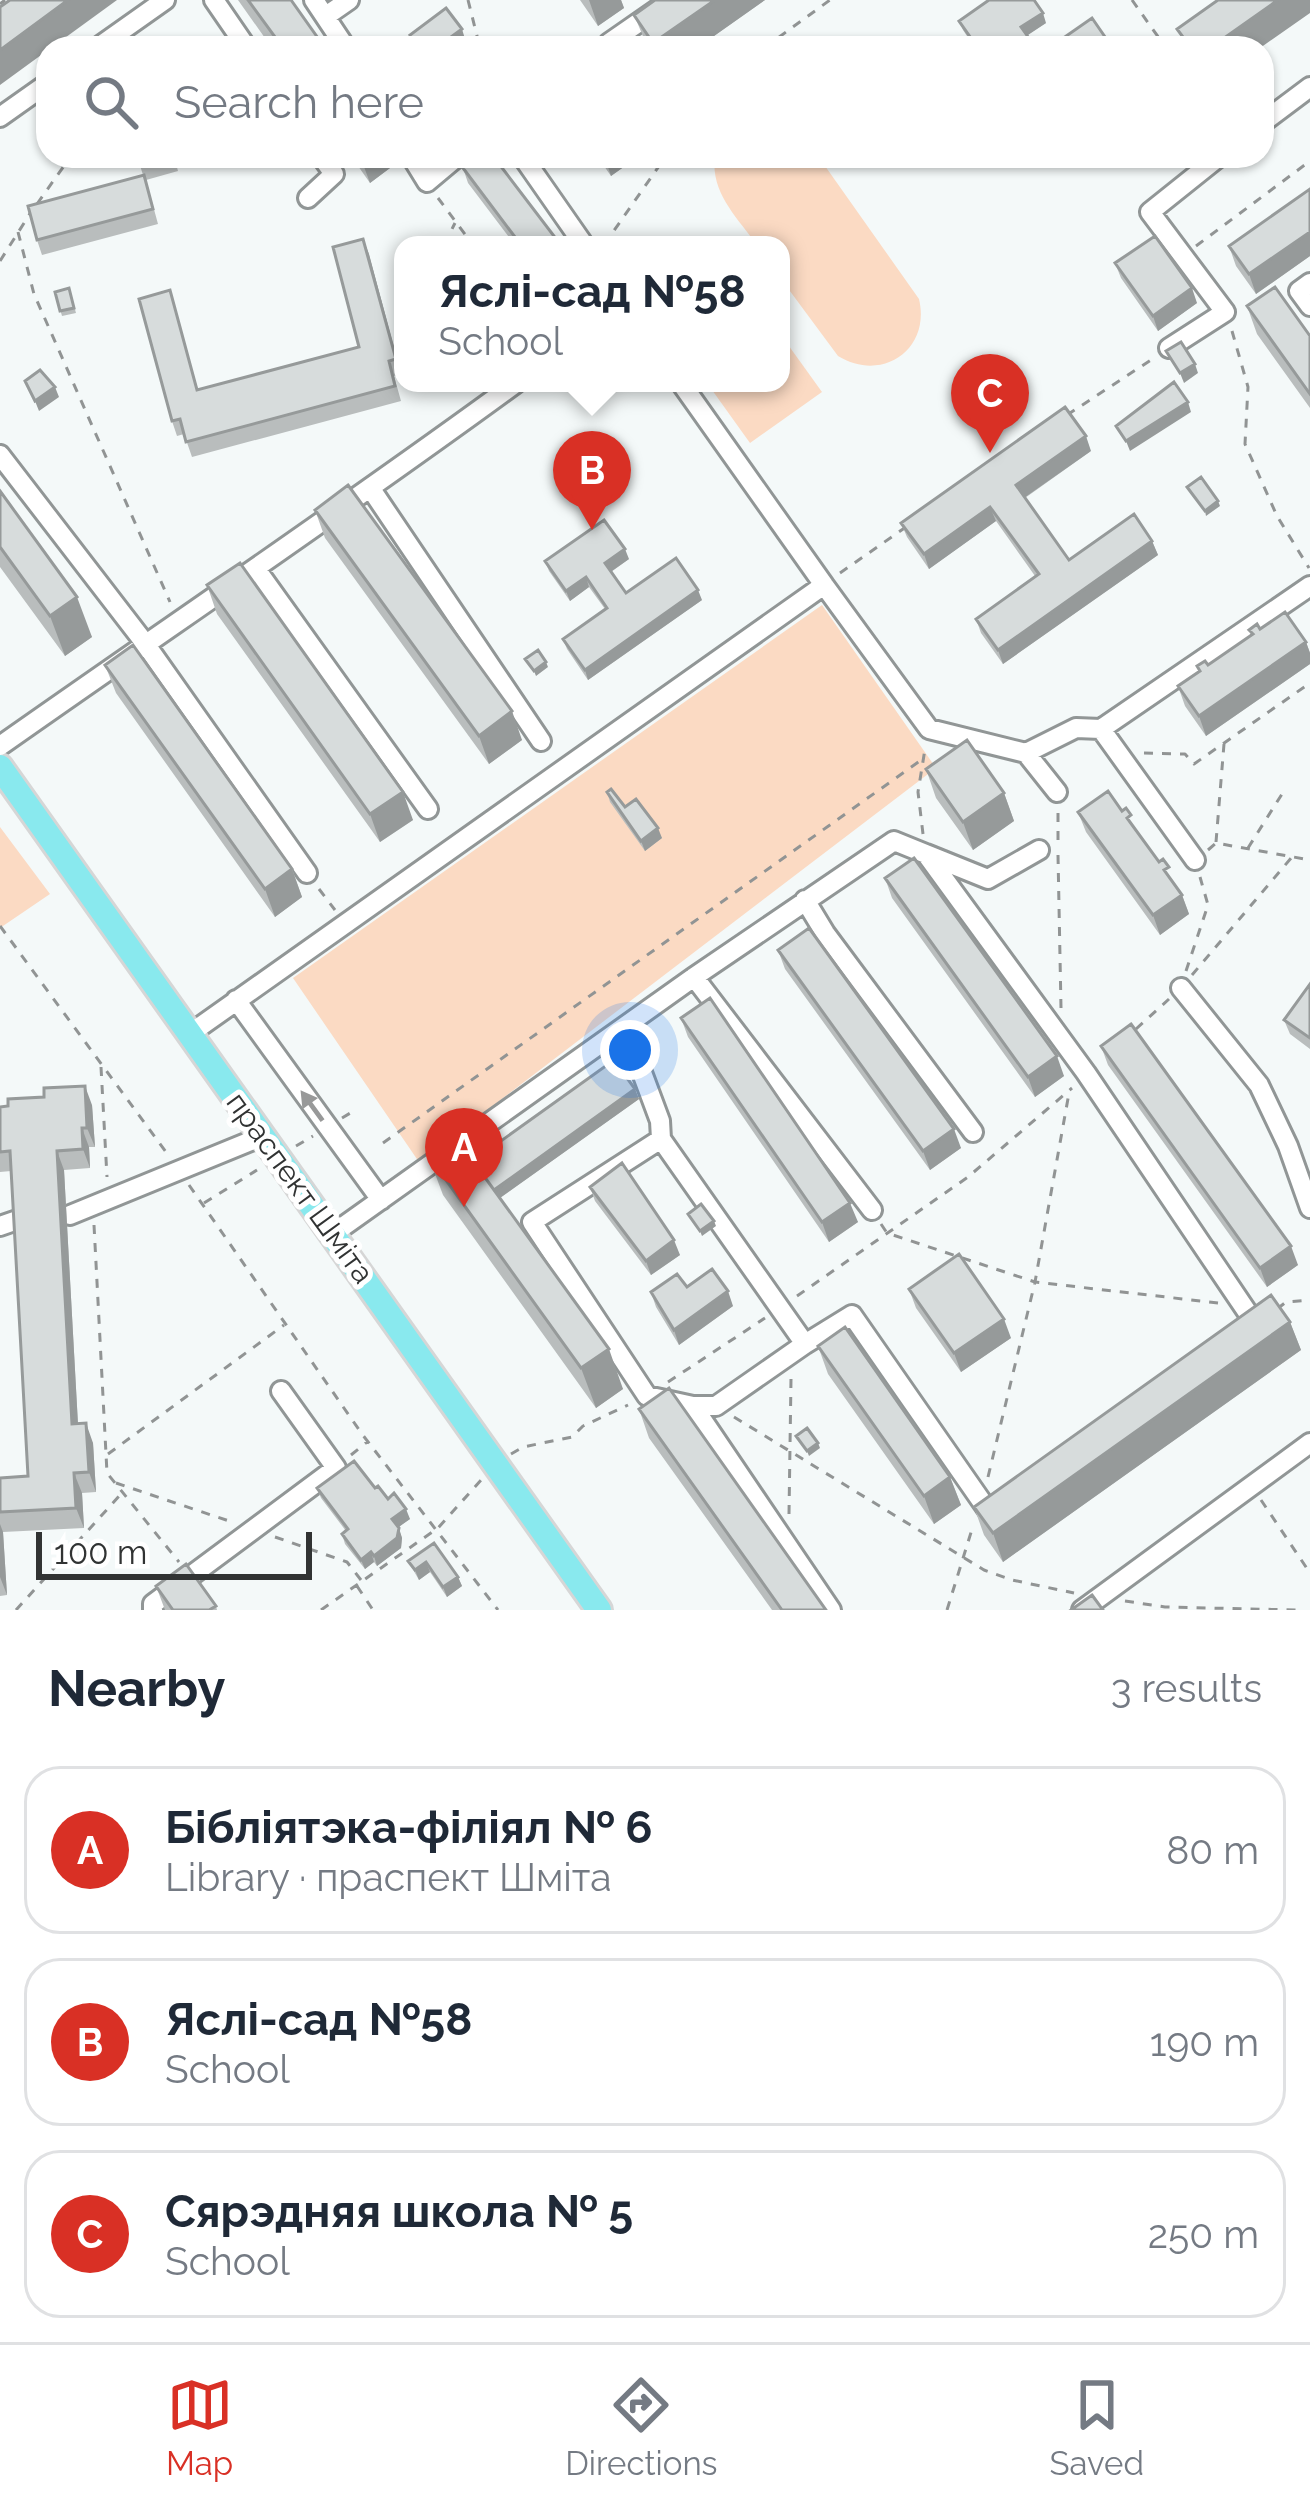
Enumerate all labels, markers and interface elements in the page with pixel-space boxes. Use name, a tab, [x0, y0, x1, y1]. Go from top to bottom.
search box	[36, 36, 1274, 168]
icon: search	[78, 69, 144, 135]
text: Search here	[174, 76, 424, 129]
popup	[394, 236, 790, 392]
text: Яслі-сад №58	[438, 265, 746, 318]
text: School	[438, 318, 563, 364]
pin: C	[951, 354, 1029, 453]
pin: B	[553, 431, 631, 530]
your location	[600, 1020, 660, 1080]
street label: праспект Шміта	[219, 1086, 381, 1290]
one-way arrow	[301, 1090, 324, 1122]
pin: A	[425, 1108, 503, 1207]
scale bar	[36, 1526, 312, 1579]
text: 100 m	[54, 1533, 147, 1572]
text: Nearby	[48, 1658, 225, 1718]
text: 3 results	[1111, 1665, 1262, 1711]
text: Бібліятэка-філіял № 6	[165, 1801, 653, 1854]
text: A	[77, 1827, 103, 1873]
text: 80 m	[1166, 1827, 1259, 1873]
text: Library · праспект Шміта	[165, 1854, 612, 1900]
text: Яслі-сад №58	[165, 1993, 472, 2046]
text: B	[77, 2019, 103, 2065]
text: 190 m	[1150, 2019, 1259, 2065]
text: School	[165, 2046, 290, 2092]
text: Сярэдняя школа № 5	[165, 2185, 633, 2238]
text: C	[77, 2211, 103, 2257]
text: 250 m	[1148, 2211, 1259, 2257]
text: School	[165, 2238, 290, 2284]
tab: Map	[166, 2372, 233, 2483]
tab: Directions	[565, 2372, 718, 2483]
tab: Saved	[1050, 2372, 1144, 2483]

